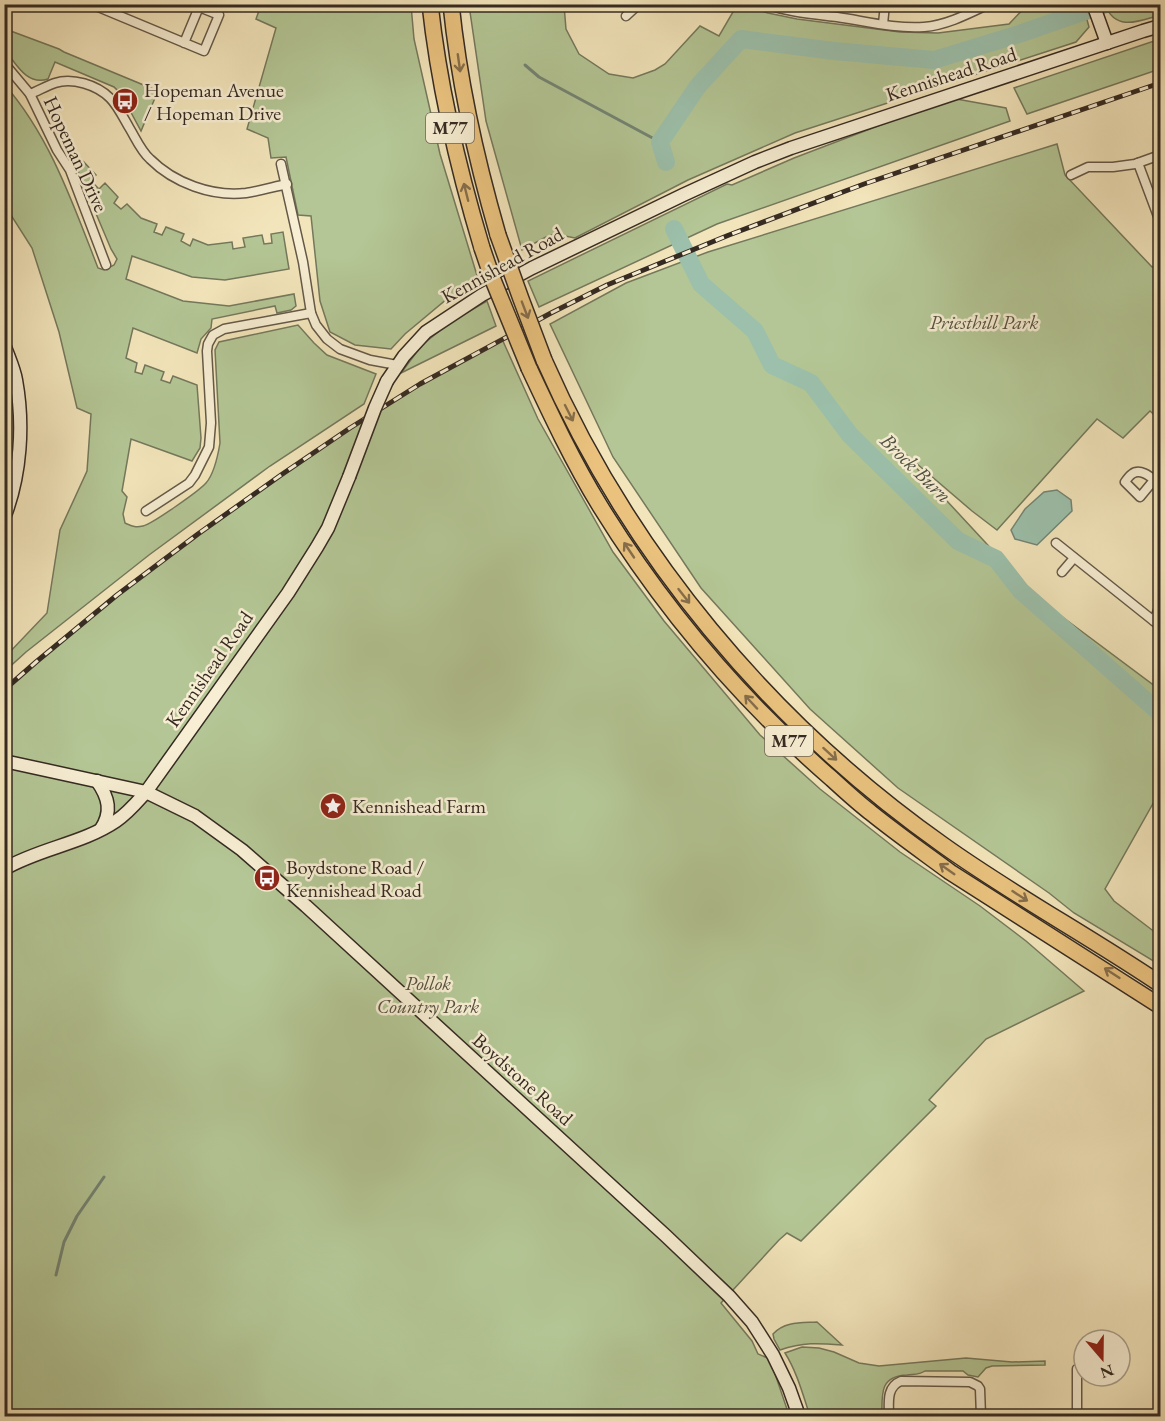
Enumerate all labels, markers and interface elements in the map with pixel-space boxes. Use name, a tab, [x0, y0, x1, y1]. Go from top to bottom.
street label: Kennishead Road	[882, 40, 1021, 107]
one-way arrow	[453, 52, 464, 72]
place label: Hopeman Avenue / Hopeman Drive	[144, 77, 284, 126]
bus stop icon: Hopeman Avenue / Hopeman Drive	[110, 86, 140, 116]
street label: Hopeman Drive	[38, 92, 114, 216]
road number: M77	[426, 113, 474, 143]
one-way arrow	[460, 183, 471, 202]
street label: Kennishead Road	[436, 220, 569, 309]
one-way arrow	[520, 300, 531, 319]
park label: Priesthill Park	[930, 309, 1038, 335]
one-way arrow	[564, 404, 575, 422]
water label: Brock Burn	[874, 426, 958, 508]
one-way arrow	[623, 542, 635, 559]
one-way arrow	[677, 588, 690, 604]
street label: Kennishead Road	[159, 605, 259, 732]
one-way arrow	[744, 695, 758, 710]
road number: M77	[765, 726, 813, 756]
one-way arrow	[823, 747, 838, 761]
place icon: Kennishead Farm	[318, 791, 348, 821]
place label: Kennishead Farm	[352, 793, 486, 819]
place label: Boydstone Road / Kennishead Road	[286, 854, 424, 903]
bus stop icon: Boydstone Road / Kennishead Road	[252, 863, 282, 893]
one-way arrow	[939, 863, 956, 875]
one-way arrow	[1011, 890, 1028, 902]
one-way arrow	[1103, 967, 1120, 980]
park label: Pollok Country Park	[377, 970, 479, 1019]
street label: Boydstone Road	[467, 1027, 579, 1132]
north arrow	[1072, 1328, 1132, 1388]
text: N	[1097, 1360, 1117, 1384]

